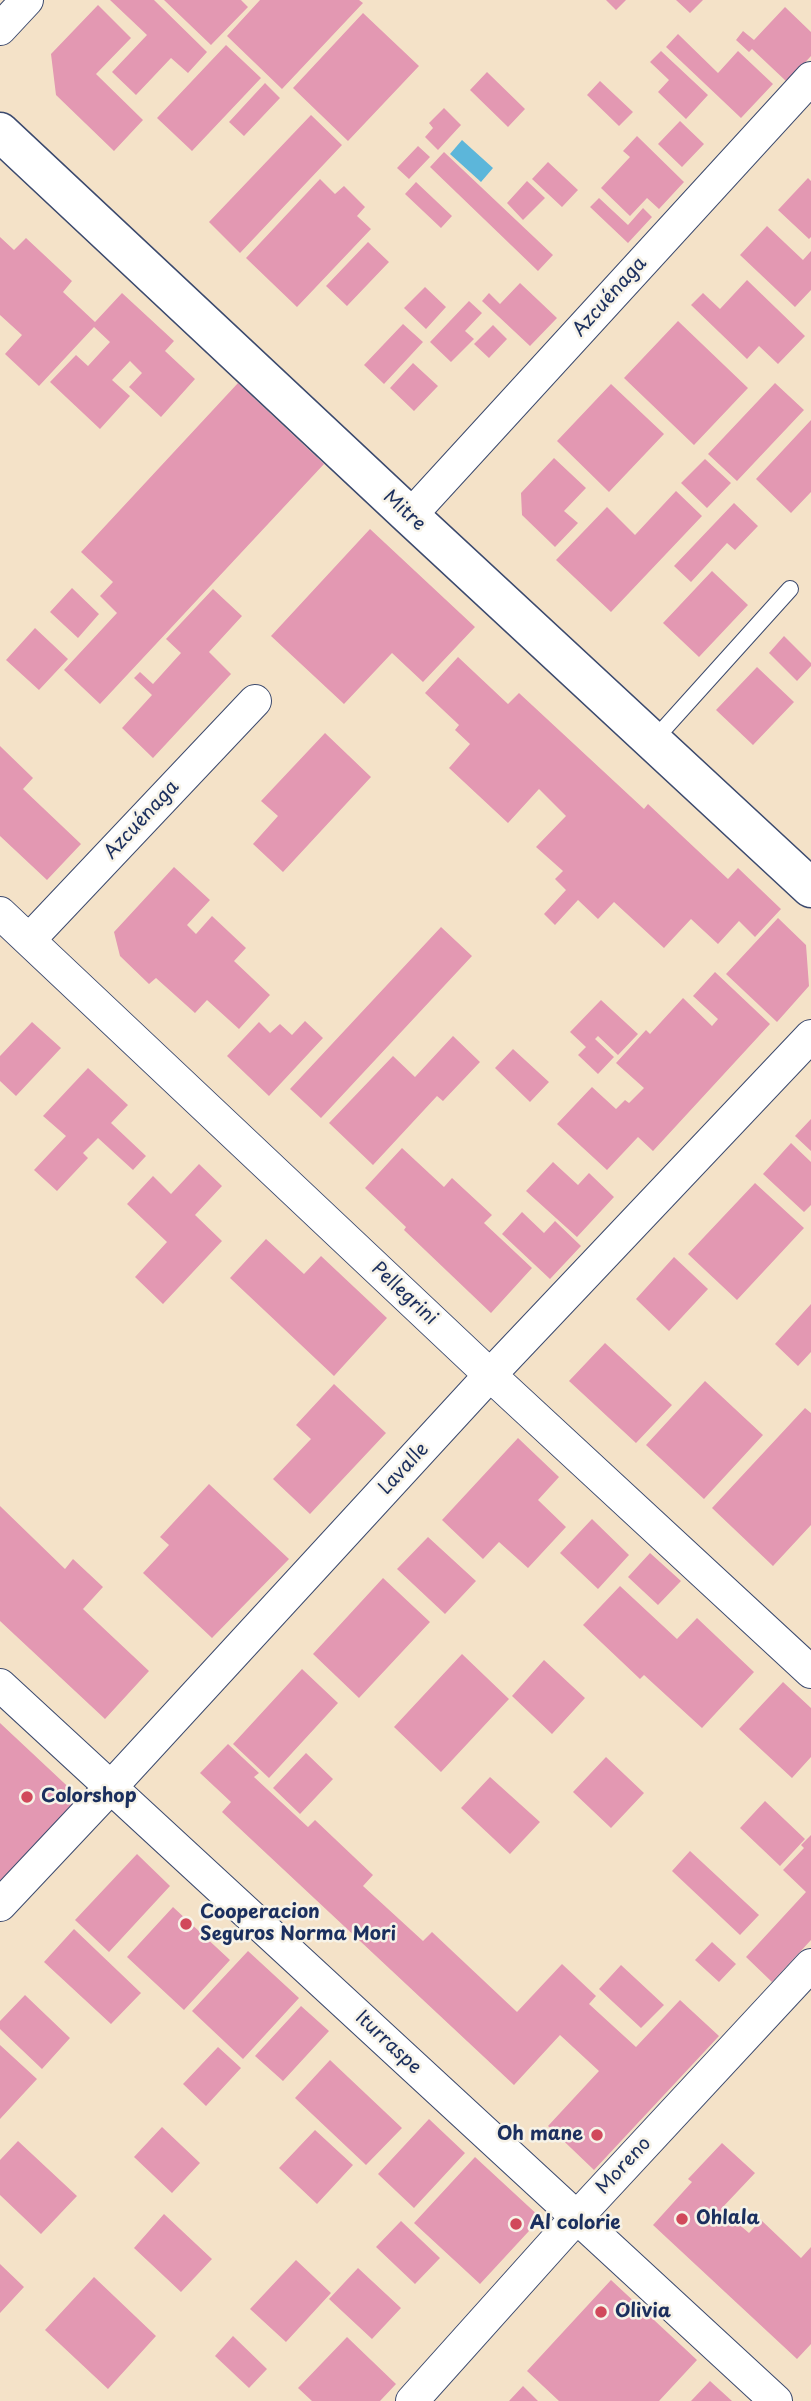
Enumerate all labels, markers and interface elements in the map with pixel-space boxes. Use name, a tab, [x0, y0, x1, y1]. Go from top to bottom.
street label: Azcuénaga	[568, 252, 652, 342]
street label: Mitre	[378, 486, 430, 536]
street label: Azcuénaga	[100, 776, 184, 864]
street label: Pellegrini	[366, 1258, 442, 1330]
street label: Lavalle	[374, 1438, 434, 1500]
place label: Colorshop	[41, 1786, 137, 1808]
marker: Colorshop	[19, 1789, 35, 1805]
place label: Cooperacion Seguros Norma Mori	[200, 1902, 396, 1946]
marker: Cooperacion Seguros Norma Mori	[178, 1916, 194, 1932]
street label: Iturraspe	[350, 2007, 426, 2079]
place label: Oh mane	[497, 2124, 583, 2146]
marker: Oh mane	[589, 2127, 605, 2143]
street label: Moreno	[592, 2133, 656, 2199]
place label: Ohlala	[696, 2208, 760, 2230]
marker: Ohlala	[674, 2211, 690, 2227]
place label: Al colorie	[530, 2213, 621, 2235]
marker: Al colorie	[508, 2216, 524, 2232]
place label: Olivia	[615, 2301, 671, 2323]
marker: Olivia	[593, 2304, 609, 2320]

